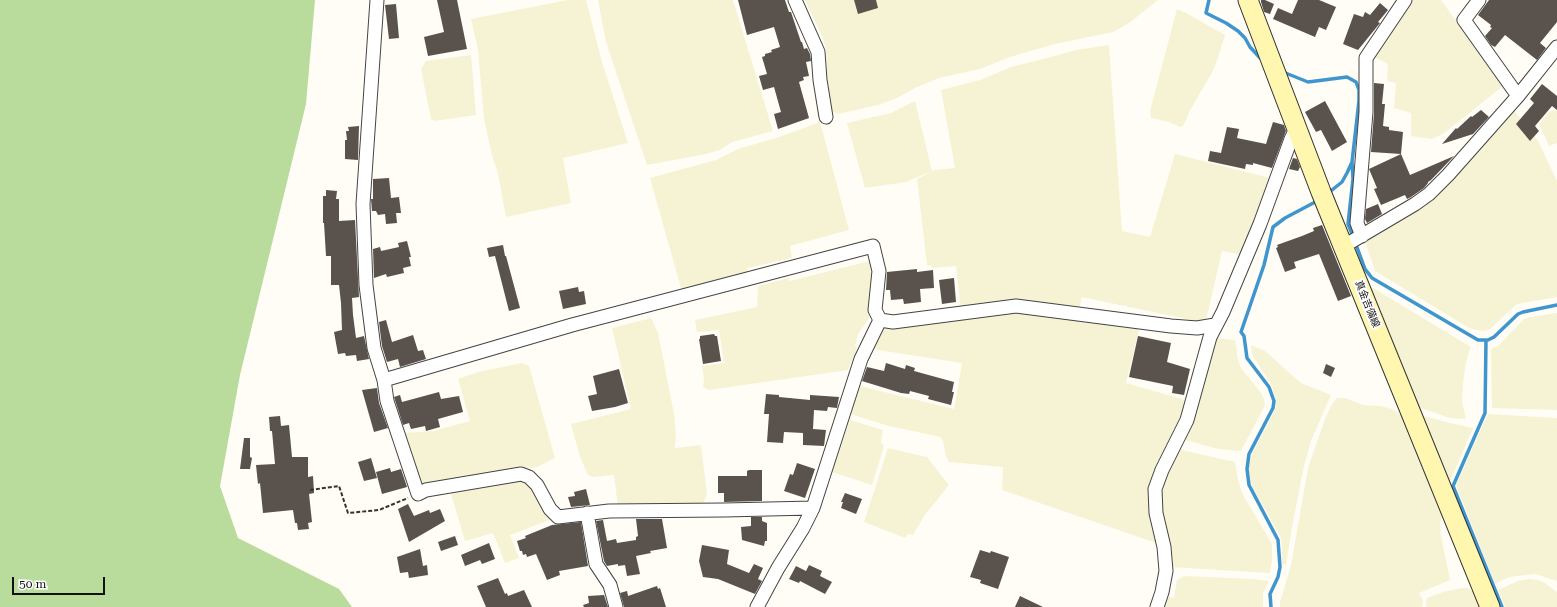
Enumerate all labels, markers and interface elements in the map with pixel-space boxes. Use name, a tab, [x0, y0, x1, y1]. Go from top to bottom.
street label: 真金吉備線	[1352, 279, 1382, 329]
scale bar	[14, 569, 107, 595]
text: 50 m	[19, 577, 46, 591]

